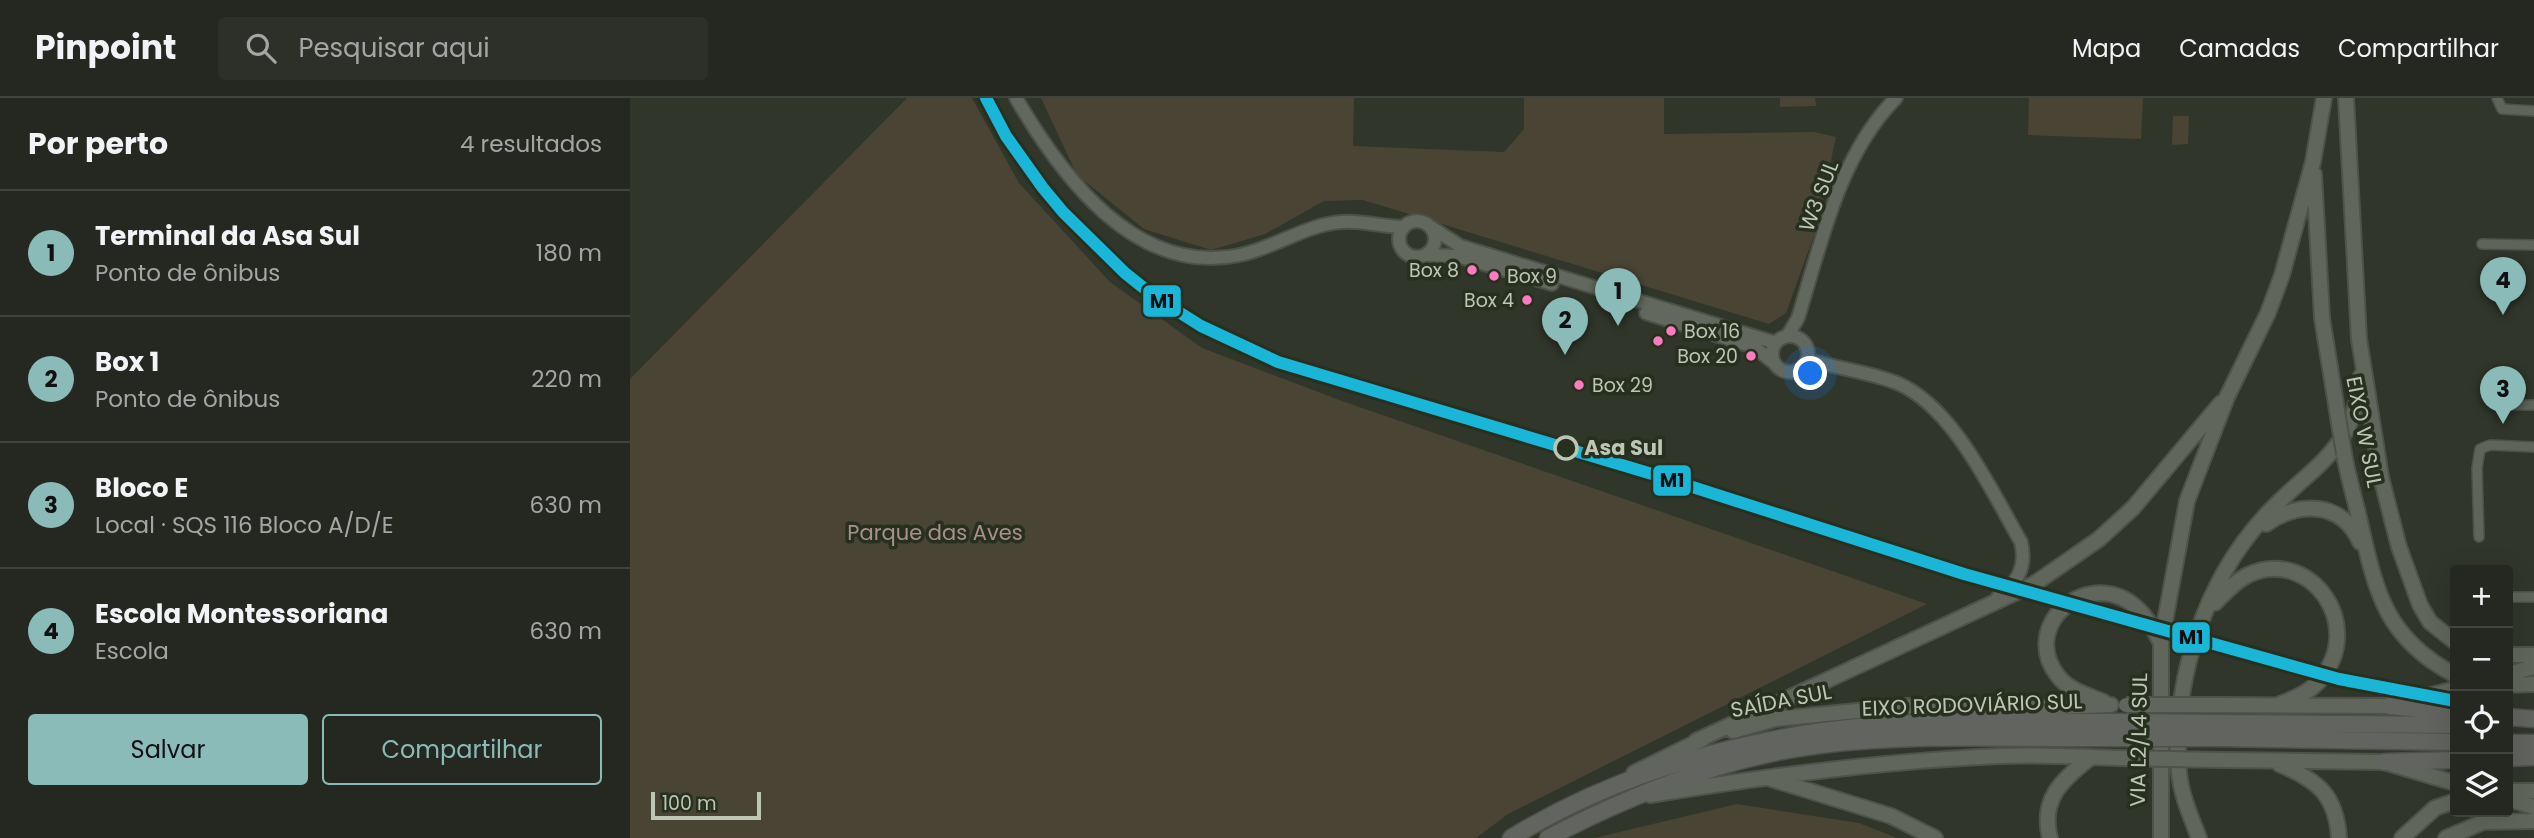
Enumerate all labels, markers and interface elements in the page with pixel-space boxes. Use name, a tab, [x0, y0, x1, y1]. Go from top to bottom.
search box	[218, 17, 708, 80]
text: Pinpoint	[35, 24, 176, 71]
icon: search	[242, 29, 280, 67]
text: Pesquisar aqui	[298, 30, 490, 66]
text: Mapa	[2072, 32, 2141, 65]
text: Camadas	[2179, 32, 2300, 65]
text: Compartilhar	[2338, 32, 2499, 65]
text: Por perto	[28, 122, 168, 165]
text: 4 resultados	[460, 128, 602, 160]
street label: W3 SUL	[1792, 156, 1845, 236]
text: Terminal da Asa Sul	[95, 218, 360, 254]
text: 1	[47, 237, 55, 269]
text: 180 m	[536, 237, 602, 269]
text: Ponto de ônibus	[95, 257, 280, 289]
place label: Box 8	[1409, 257, 1459, 284]
pin: 4	[2480, 257, 2526, 315]
marker: Box 8	[1465, 263, 1479, 277]
place label: Box 9	[1507, 263, 1557, 290]
pin: 1	[1595, 268, 1641, 326]
marker: Box 9	[1487, 269, 1501, 283]
line badge: M1	[1142, 284, 1182, 318]
place label: Box 4	[1464, 287, 1514, 314]
text: M1	[1150, 288, 1174, 315]
marker: Box 4	[1520, 293, 1534, 307]
pin: 2	[1542, 297, 1588, 355]
place label: Box 16	[1684, 318, 1740, 345]
marker: Box 16	[1664, 324, 1678, 338]
unlabelled marker	[1651, 334, 1665, 348]
place label: Box 20	[1677, 343, 1738, 370]
text: Box 1	[95, 344, 159, 380]
marker: Box 20	[1744, 349, 1758, 363]
your location	[1793, 356, 1827, 390]
text: 2	[44, 363, 58, 395]
text: 220 m	[531, 363, 602, 395]
pin: 3	[2480, 366, 2526, 424]
place label: Box 29	[1592, 372, 1653, 399]
street label: EIXO W SUL	[2339, 374, 2389, 490]
marker: Box 29	[1572, 378, 1586, 392]
text: Ponto de ônibus	[95, 383, 280, 415]
place label: Asa Sul	[1584, 433, 1663, 462]
marker: Asa Sul	[1554, 436, 1578, 460]
line badge: M1	[1652, 464, 1692, 497]
text: M1	[1660, 467, 1684, 494]
text: Bloco E	[95, 470, 188, 506]
text: 3	[44, 489, 58, 521]
text: 630 m	[530, 489, 602, 521]
text: Local · SQS 116 Bloco A/D/E	[95, 509, 393, 541]
park label: Parque das Aves	[847, 518, 1023, 547]
map controls	[2450, 565, 2513, 817]
button: +	[2450, 565, 2513, 628]
text: Escola Montessoriana	[95, 596, 388, 632]
text: 4	[43, 615, 59, 647]
text: 630 m	[530, 615, 602, 647]
line badge: M1	[2171, 621, 2211, 654]
text: M1	[2179, 624, 2203, 651]
button: −	[2450, 628, 2513, 691]
text: Escola	[95, 635, 169, 667]
street label: VIA L2/L4 SUL	[2123, 673, 2154, 807]
street label: SAÍDA SUL	[1728, 677, 1834, 724]
street label: EIXO RODOVIÁRIO SUL	[1861, 686, 2083, 723]
button: locate	[2450, 691, 2513, 754]
button: Salvar	[28, 714, 308, 785]
button: Compartilhar	[322, 714, 602, 785]
button: layers	[2450, 754, 2513, 817]
scale bar	[651, 789, 761, 821]
text: 100 m	[662, 790, 717, 817]

